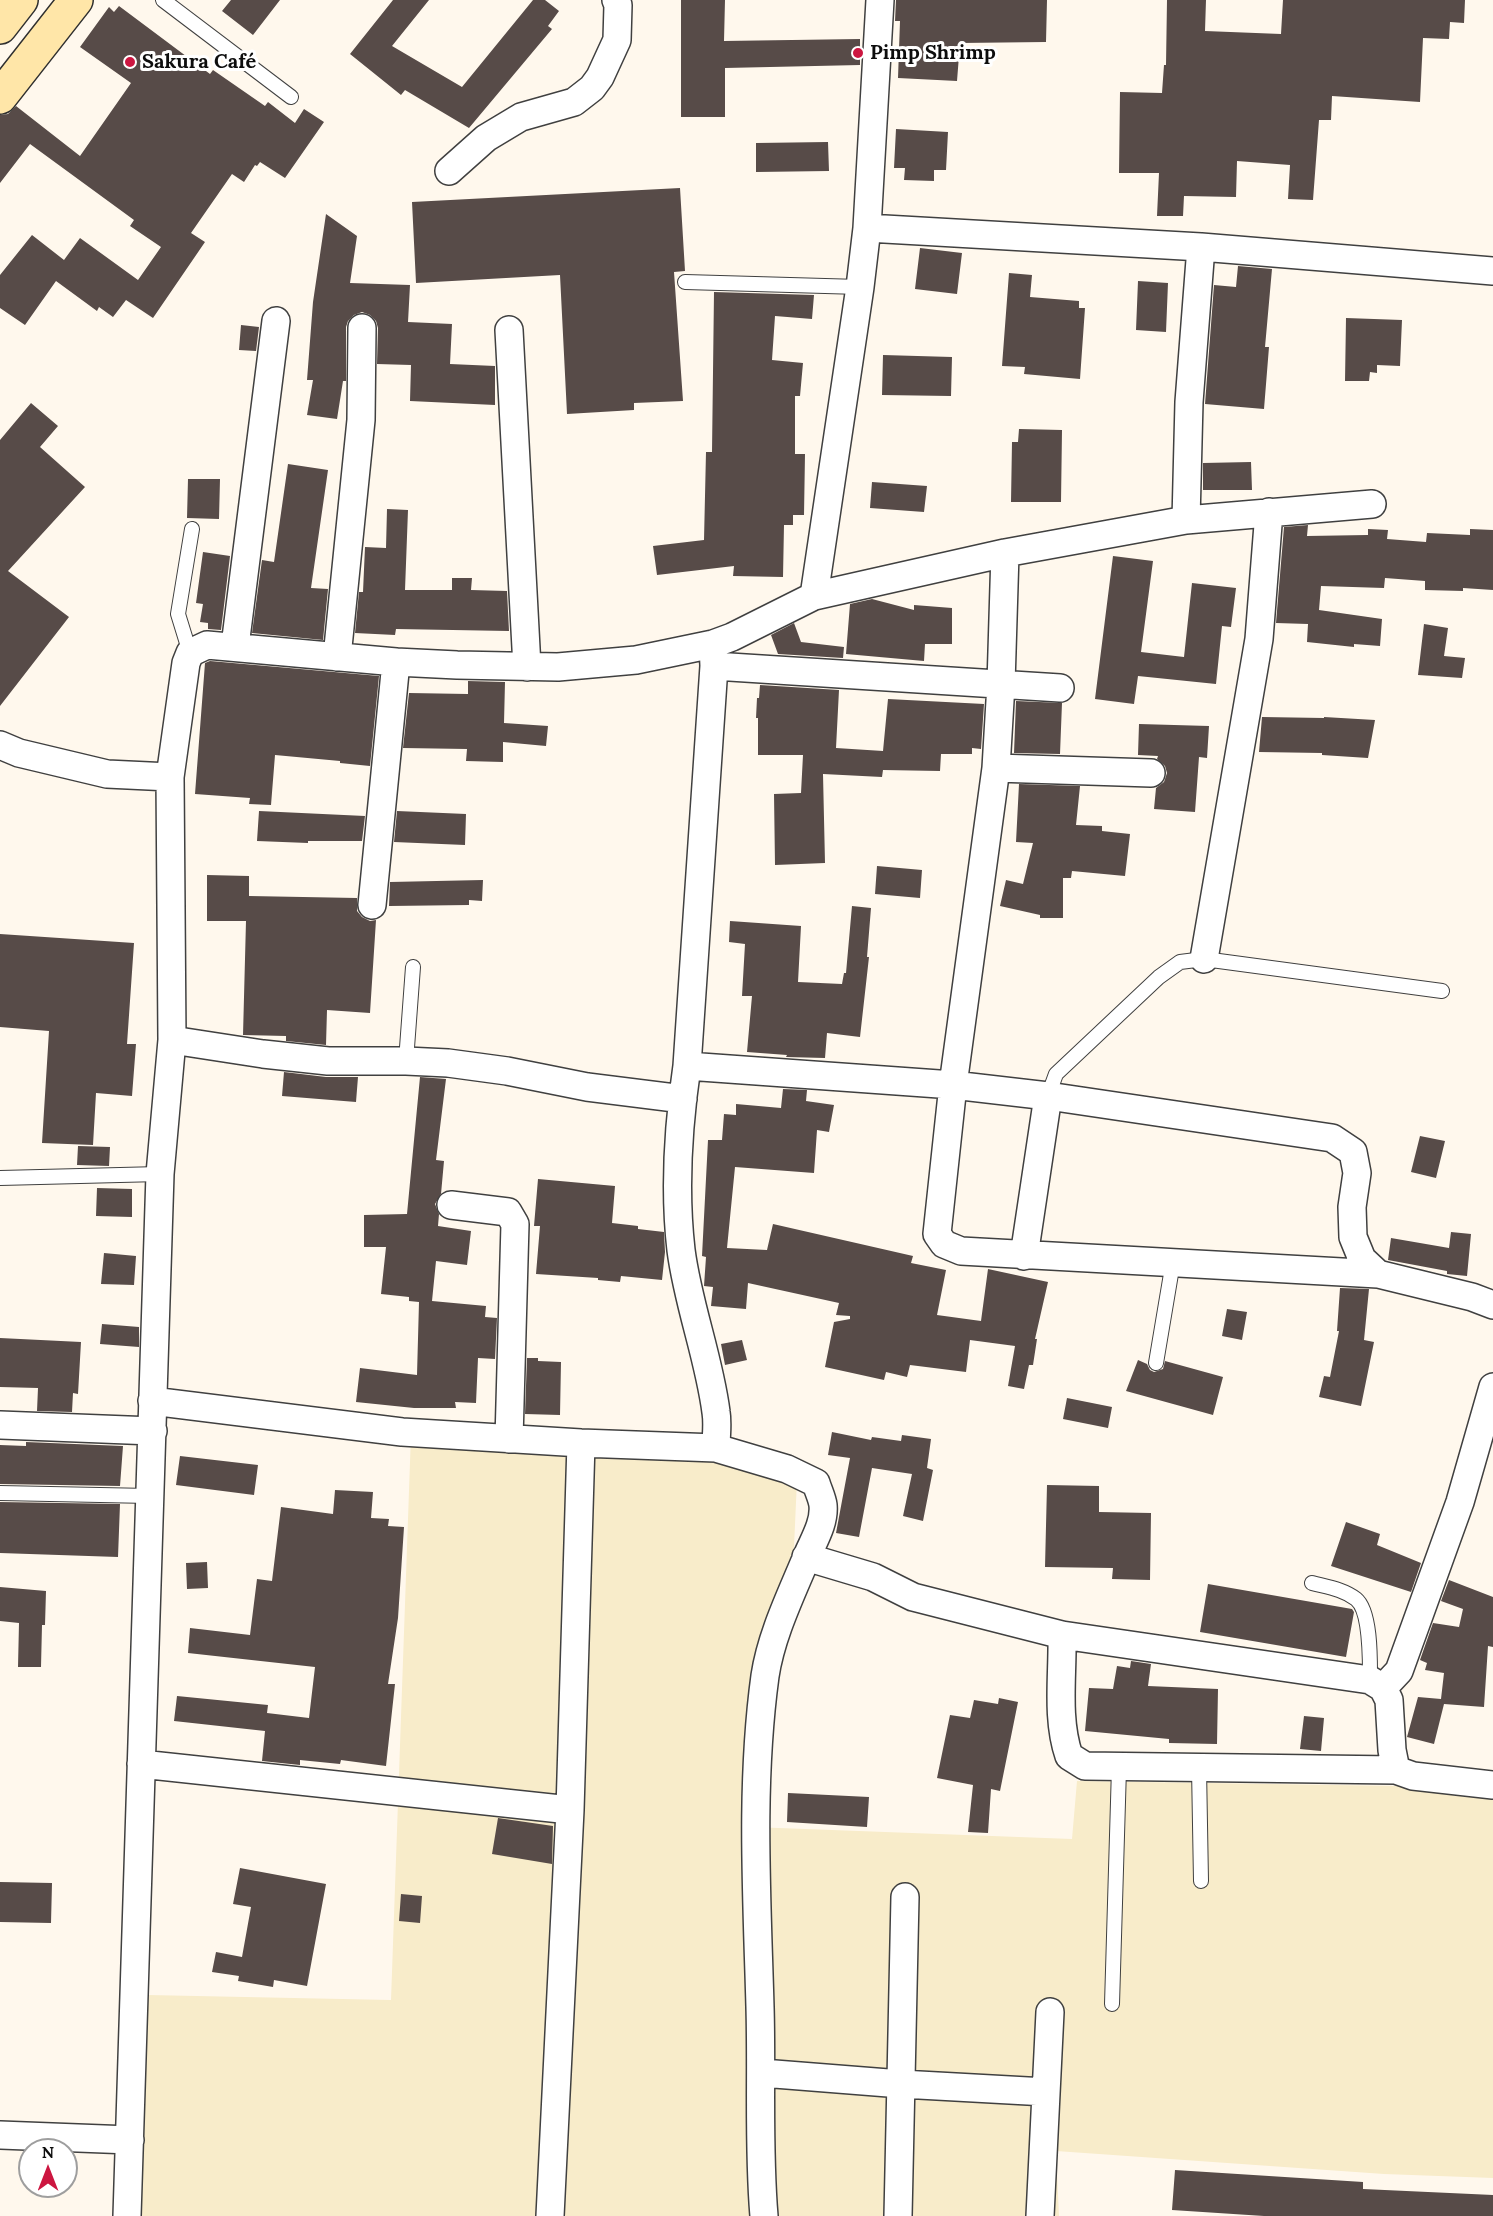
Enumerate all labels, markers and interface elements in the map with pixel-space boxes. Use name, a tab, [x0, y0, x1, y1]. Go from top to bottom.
place label: Pimp Shrimp	[870, 41, 996, 65]
marker: Pimp Shrimp	[851, 46, 865, 60]
place label: Sakura Café	[142, 50, 256, 74]
marker: Sakura Café	[123, 55, 137, 69]
north arrow	[18, 2138, 78, 2198]
text: N	[42, 2142, 54, 2162]

